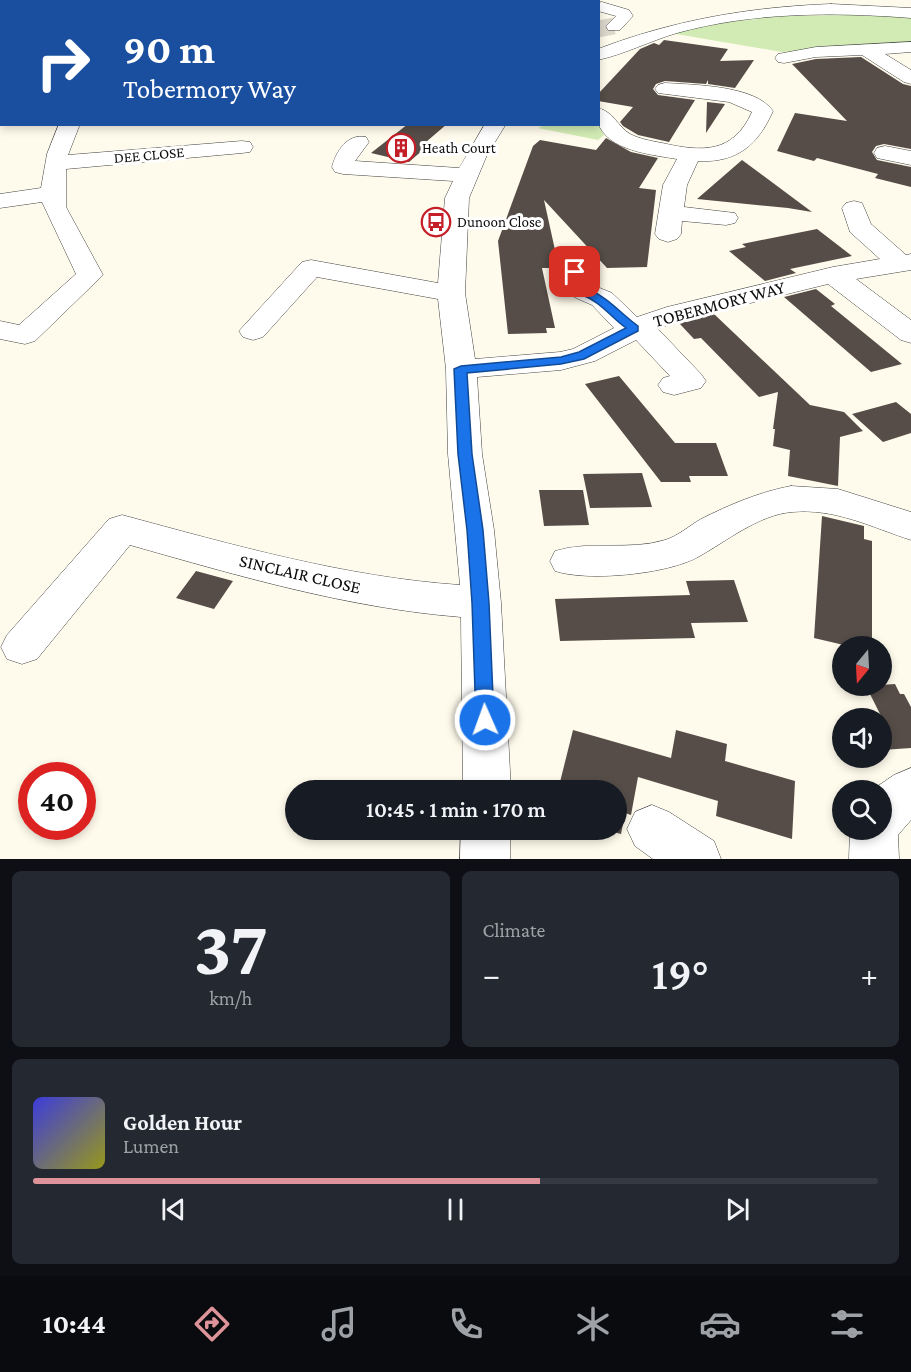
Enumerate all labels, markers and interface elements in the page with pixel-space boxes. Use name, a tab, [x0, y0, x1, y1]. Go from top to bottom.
icon: right	[24, 24, 102, 102]
text: 90 m	[123, 25, 215, 72]
text: Tobermory Way	[123, 74, 296, 104]
building icon: Heath Court	[385, 132, 417, 164]
place label: Heath Court	[422, 140, 497, 156]
street label: DEE CLOSE	[113, 144, 185, 166]
bus stop icon: Dunoon Close	[420, 206, 452, 238]
place label: Dunoon Close	[457, 214, 542, 230]
pin	[549, 246, 600, 297]
icon: arrive	[558, 255, 591, 288]
street label: TOBERMORY WAY	[651, 277, 788, 331]
street label: SINCLAIR CLOSE	[237, 550, 363, 598]
north arrow	[832, 636, 892, 696]
map controls	[832, 636, 892, 840]
position arrow	[453, 688, 517, 752]
button: sound	[832, 708, 892, 768]
speed limit sign: 40	[18, 762, 96, 840]
button: search	[832, 780, 892, 840]
text: 10:45 · 1 min · 170 m	[366, 797, 546, 822]
text: 37	[193, 904, 268, 991]
text: Climate	[483, 919, 545, 941]
text: 19°	[652, 949, 709, 999]
text: −	[483, 956, 500, 993]
text: +	[861, 956, 878, 993]
text: km/h	[209, 987, 252, 1009]
text: Golden Hour	[123, 1110, 242, 1135]
text: Lumen	[123, 1135, 179, 1157]
icon: previous	[157, 1193, 190, 1226]
icon: pause	[439, 1193, 472, 1226]
icon: next	[721, 1193, 754, 1226]
icon: directions	[191, 1303, 233, 1345]
icon: music	[318, 1303, 360, 1345]
icon: phone	[445, 1303, 487, 1345]
icon: climate	[572, 1303, 614, 1345]
icon: car	[699, 1303, 741, 1345]
icon: filters	[826, 1303, 868, 1345]
text: 10:44	[43, 1309, 106, 1339]

